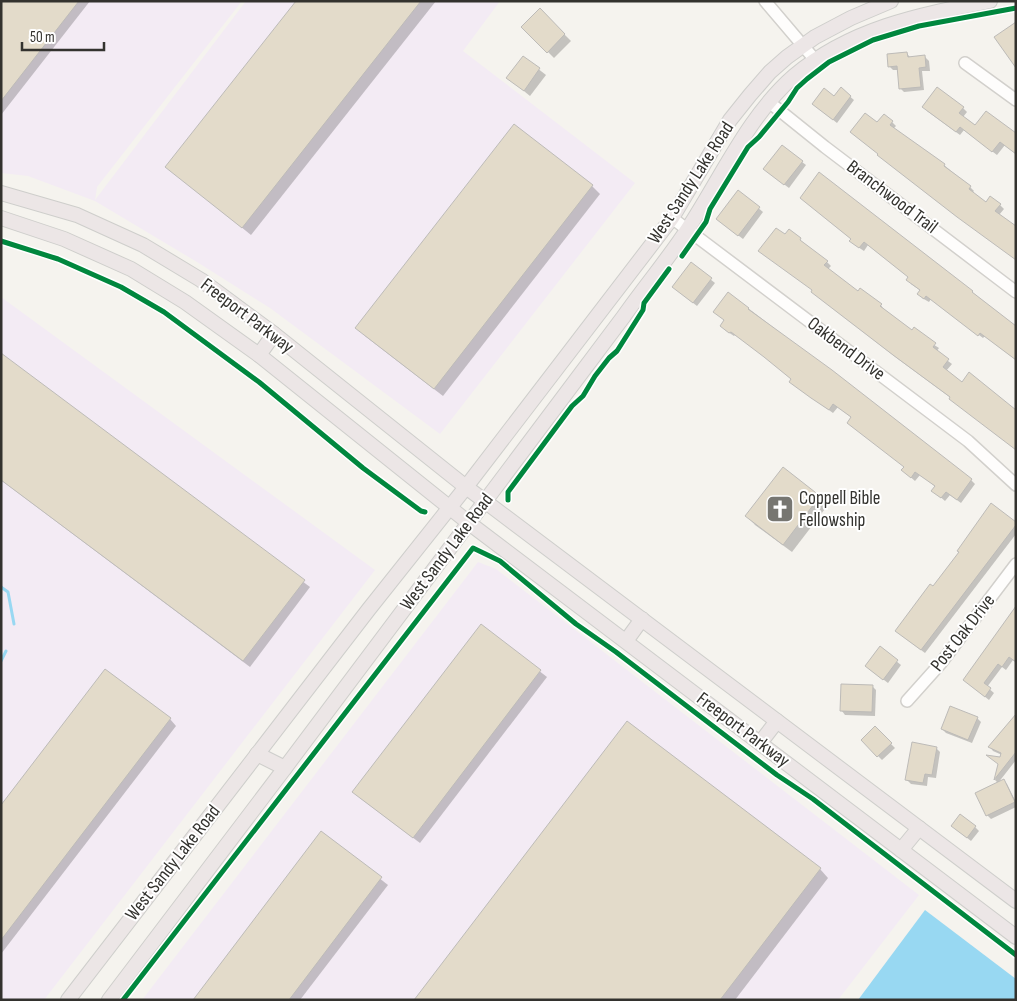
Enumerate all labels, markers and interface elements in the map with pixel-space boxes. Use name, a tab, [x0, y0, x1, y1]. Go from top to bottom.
scale bar	[22, 20, 105, 52]
text: 50 m	[30, 28, 55, 47]
street label: West Sandy Lake Road	[643, 118, 739, 248]
street label: Branchwood Trail	[842, 155, 942, 239]
street label: Freeport Parkway	[196, 274, 299, 359]
street label: Oakbend Drive	[803, 312, 889, 386]
place label: Coppell Bible Fellowship	[799, 487, 880, 532]
street label: West Sandy Lake Road	[395, 489, 499, 615]
church icon: Coppell Bible Fellowship	[765, 494, 795, 524]
street label: Post Oak Drive	[926, 590, 1000, 676]
street label: Freeport Parkway	[692, 688, 795, 773]
street label: West Sandy Lake Road	[121, 800, 225, 926]

